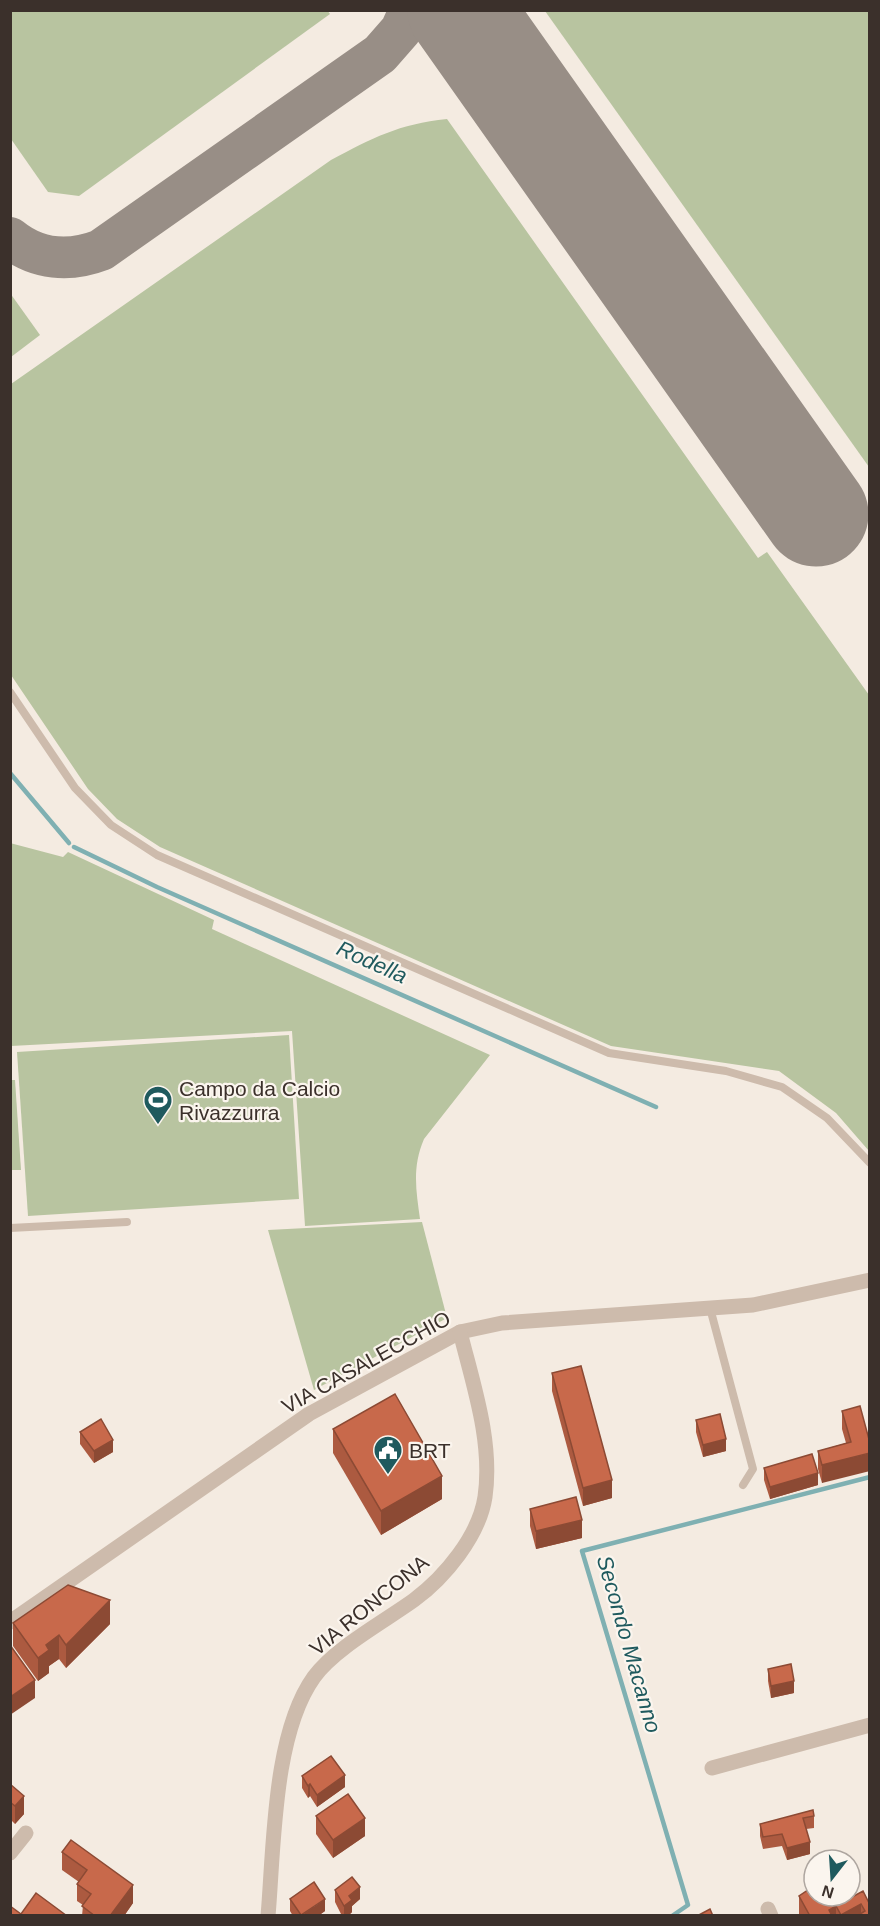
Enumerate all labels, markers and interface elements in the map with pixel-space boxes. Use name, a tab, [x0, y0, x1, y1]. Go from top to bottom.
water label: Rodella	[333, 935, 411, 989]
place label: Campo da Calcio Rivazzurra	[179, 1077, 340, 1124]
sports icon: Campo da Calcio Rivazzurra	[142, 1084, 174, 1126]
street label: VIA CASALECCHIO	[278, 1306, 454, 1418]
public building icon: BRT	[372, 1434, 404, 1476]
place label: BRT	[409, 1439, 451, 1462]
street label: VIA RONCONA	[305, 1550, 433, 1660]
water label: Secondo Macanno	[592, 1552, 666, 1736]
north arrow	[802, 1848, 862, 1908]
text: N	[820, 1882, 836, 1902]

